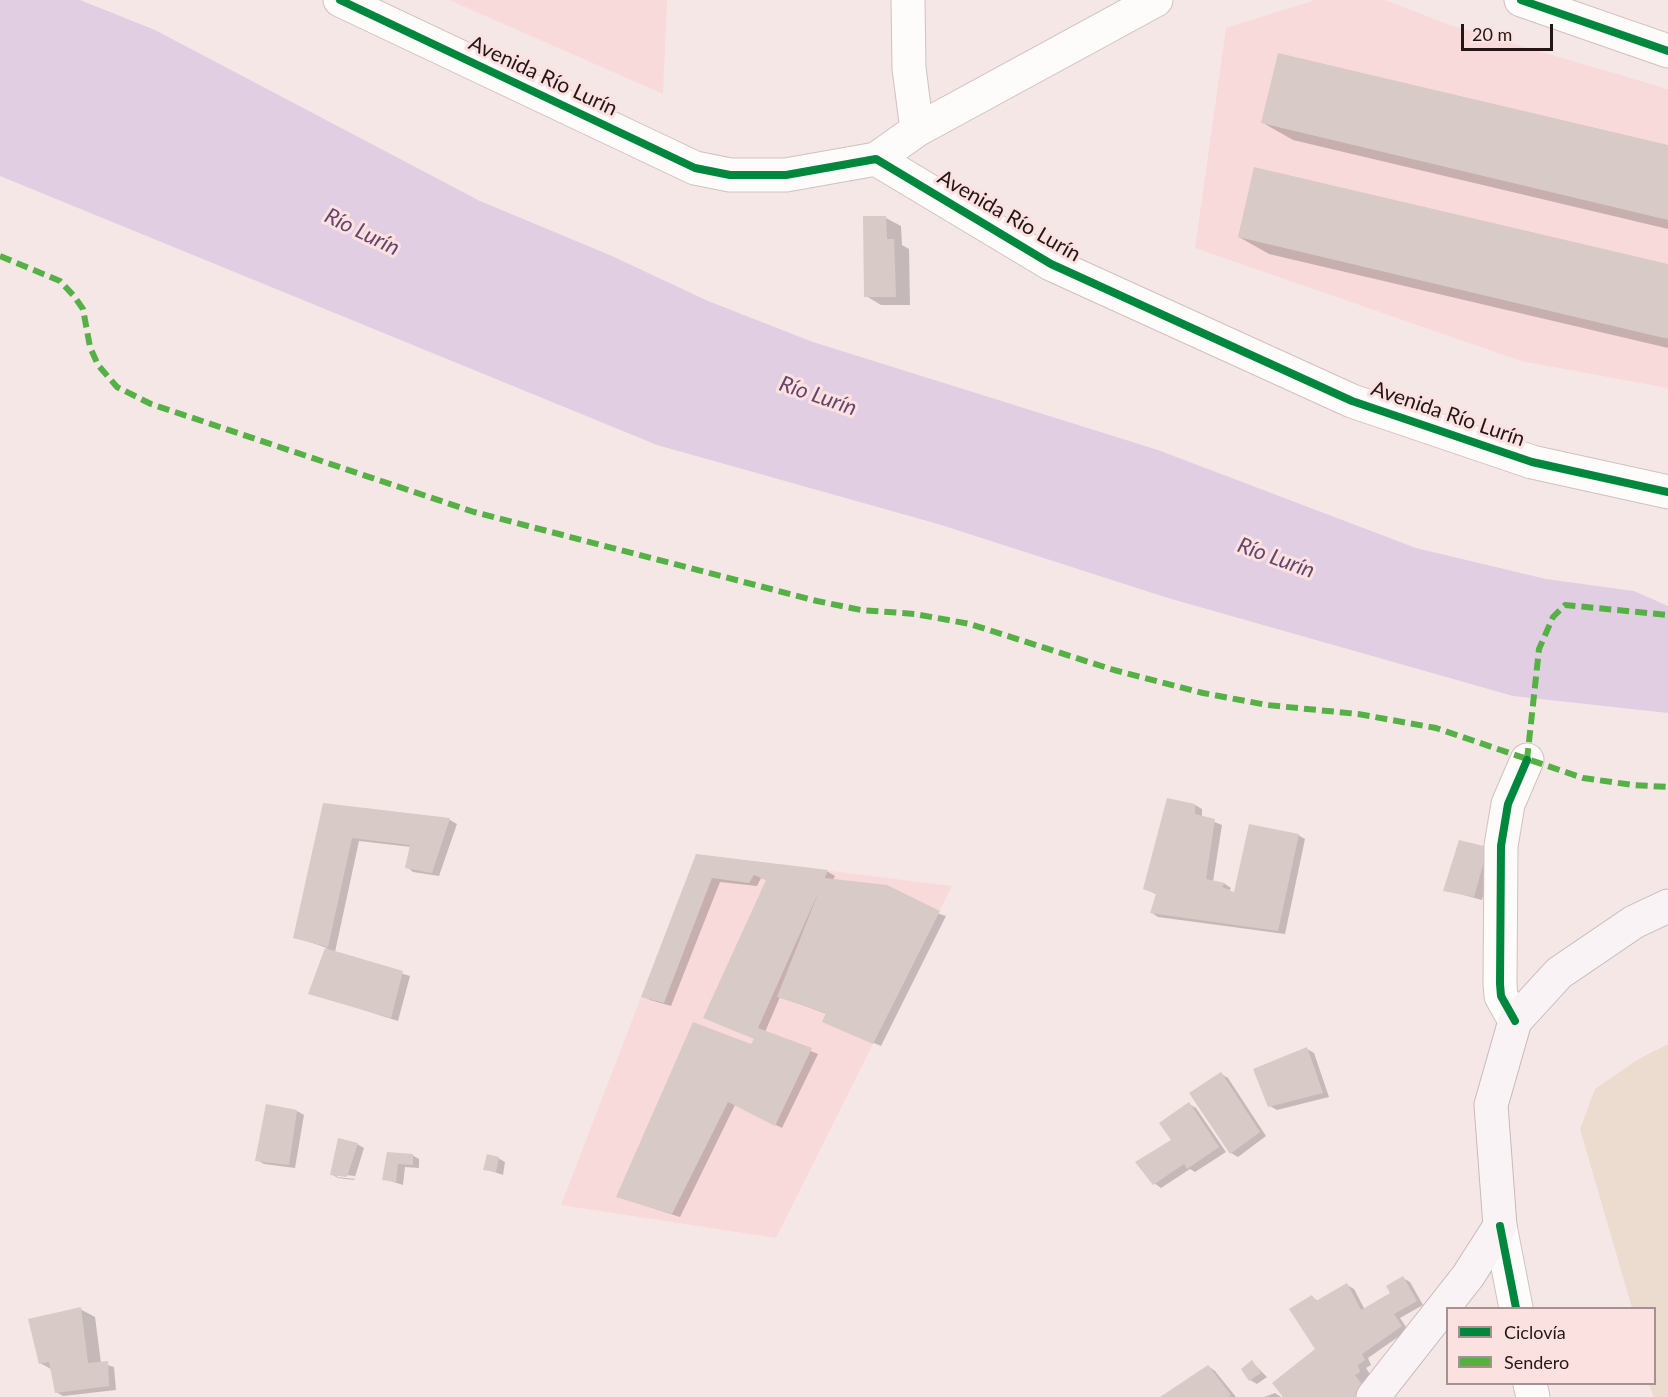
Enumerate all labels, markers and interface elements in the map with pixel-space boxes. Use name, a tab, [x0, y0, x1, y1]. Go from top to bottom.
scale bar	[1464, 12, 1556, 50]
text: 20 m	[1472, 23, 1512, 45]
street label: Avenida Río Lurín	[465, 31, 621, 121]
street label: Avenida Río Lurín	[933, 165, 1085, 267]
water label: Río Lurín	[320, 203, 404, 261]
water label: Río Lurín	[776, 370, 860, 422]
street label: Avenida Río Lurín	[1368, 376, 1528, 452]
water label: Río Lurín	[1234, 532, 1318, 584]
legend	[1446, 1307, 1656, 1385]
text: Ciclovía	[1504, 1321, 1566, 1343]
text: Sendero	[1504, 1351, 1569, 1373]

